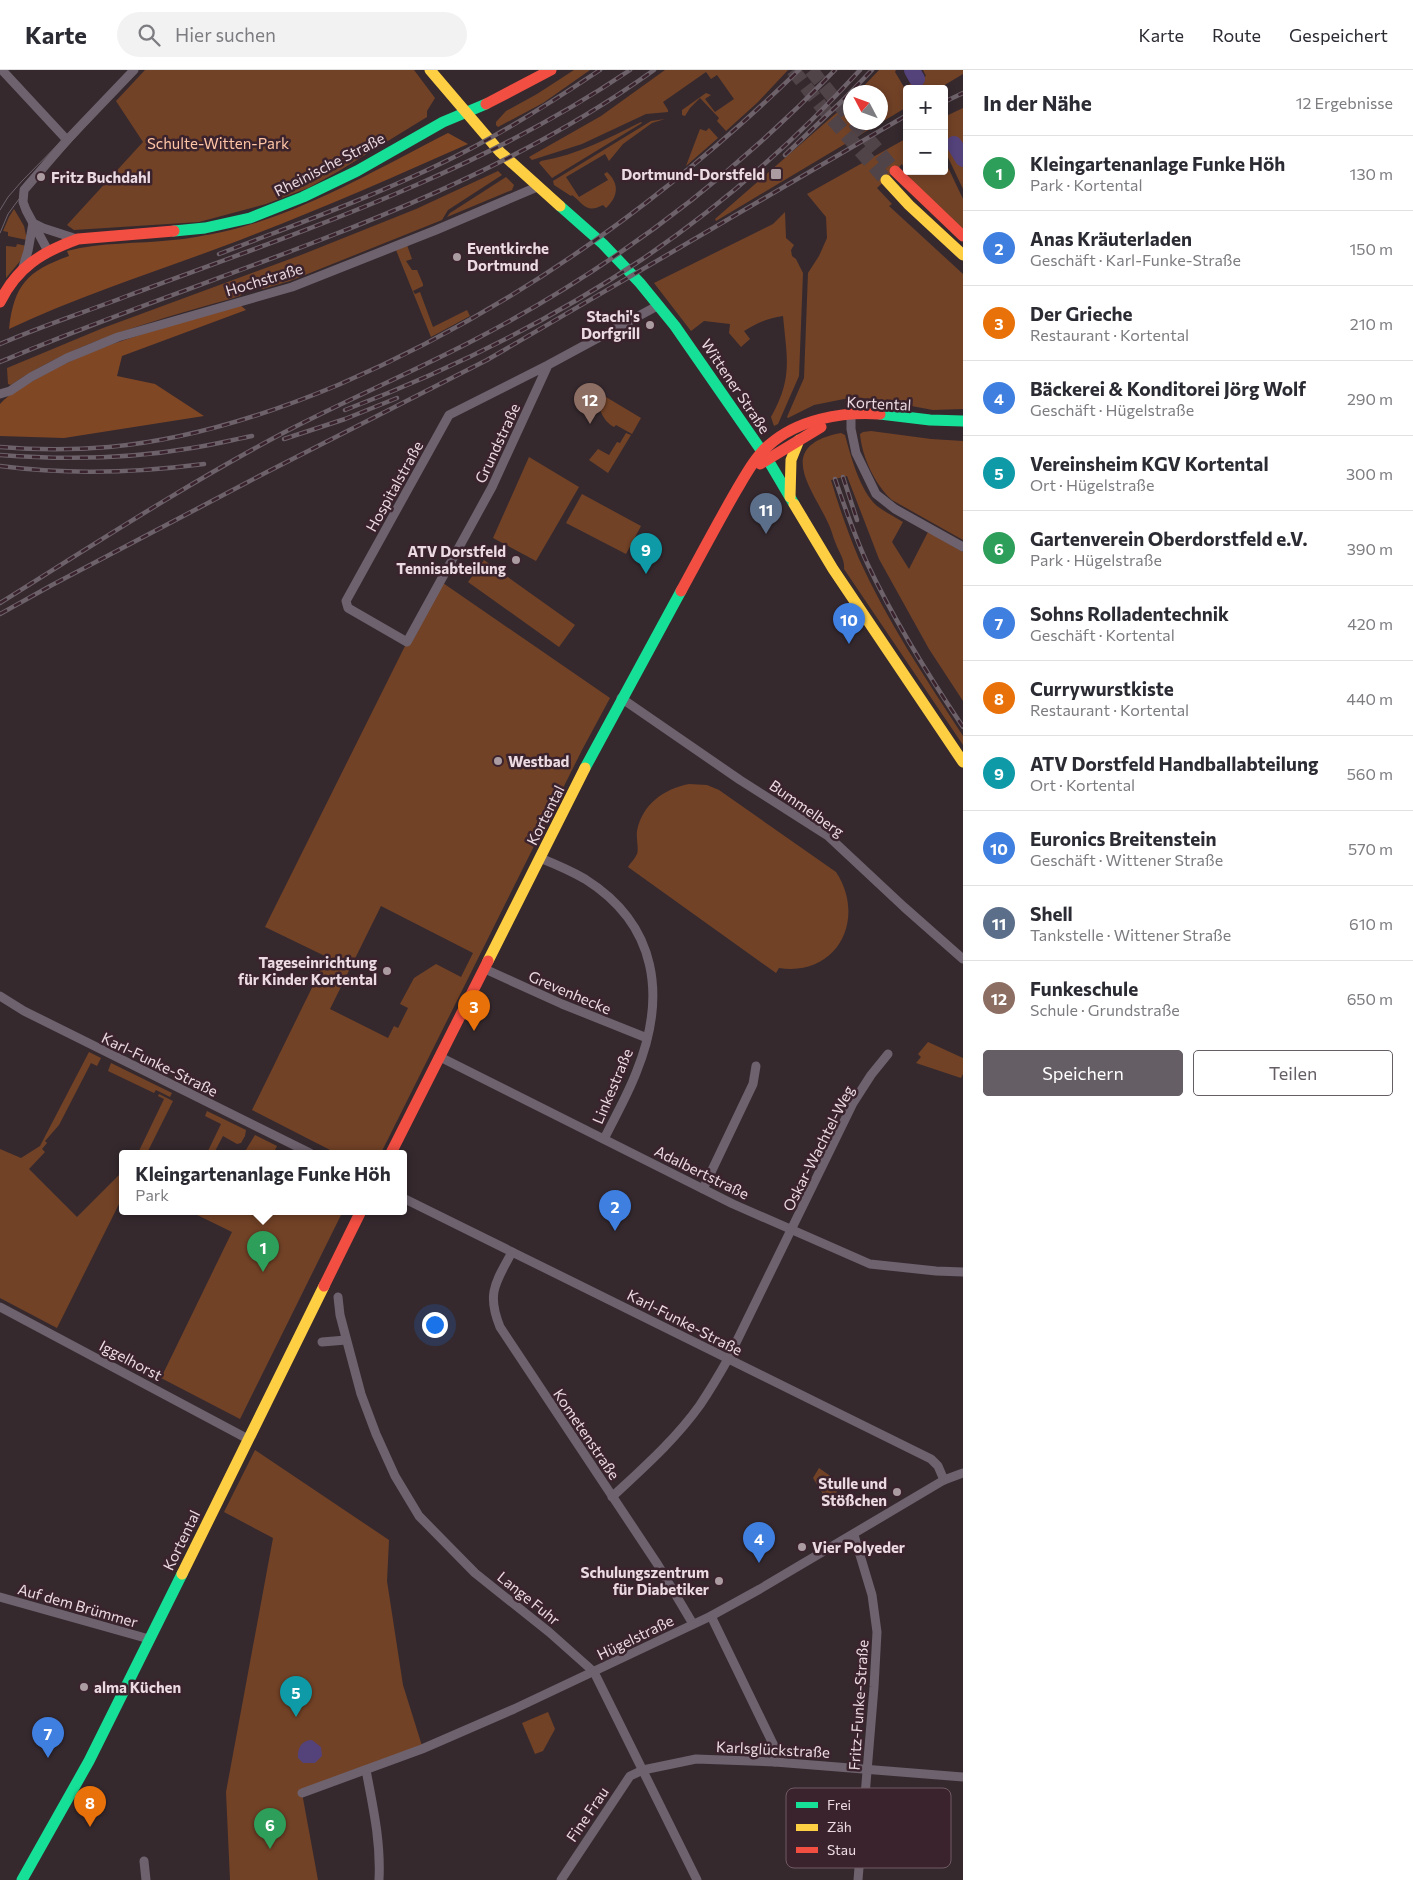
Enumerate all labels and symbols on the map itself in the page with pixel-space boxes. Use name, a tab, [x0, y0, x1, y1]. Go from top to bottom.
north arrow	[843, 85, 888, 130]
street label: Rheinische Straße	[271, 128, 387, 200]
park label: Schulte-Witten-Park	[147, 134, 289, 152]
place label: Dortmund-Dorstfeld	[621, 165, 765, 183]
marker: Dortmund-Dorstfeld	[769, 167, 783, 181]
place label: Fritz Buchdahl	[51, 168, 151, 186]
marker: Fritz Buchdahl	[35, 171, 47, 183]
place label: Eventkirche Dortmund	[467, 239, 549, 274]
marker: Eventkirche Dortmund	[451, 251, 463, 263]
street label: Hochstraße	[223, 259, 305, 299]
place label: Stachi's Dorfgrill	[581, 307, 640, 342]
marker: Stachi's Dorfgrill	[644, 319, 656, 331]
street label: Wittener Straße	[698, 335, 774, 437]
pin: 12	[574, 383, 606, 424]
street label: Kortental	[846, 392, 912, 414]
street label: Grundstraße	[471, 400, 523, 486]
street label: Hospitalstraße	[362, 437, 426, 535]
pin: 11	[750, 493, 782, 534]
pin: 9	[630, 533, 662, 574]
place label: ATV Dorstfeld Tennisabteilung	[396, 542, 506, 577]
marker: ATV Dorstfeld Tennisabteilung	[510, 554, 522, 566]
pin: 10	[833, 603, 865, 644]
place label: Westbad	[508, 752, 569, 770]
marker: Westbad	[492, 755, 504, 767]
street label: Bummelberg	[766, 776, 848, 840]
street label: Kortental	[522, 782, 568, 848]
place label: Tageseinrichtung für Kinder Kortental	[238, 953, 377, 988]
marker: Tageseinrichtung für Kinder Kortental	[381, 965, 393, 977]
street label: Grevenhecke	[526, 967, 614, 1018]
pin: 3	[458, 990, 490, 1031]
street label: Karl-Funke-Straße	[99, 1028, 221, 1100]
street label: Linkestraße	[588, 1045, 636, 1127]
street label: Oskar-Wachtel-Weg	[779, 1082, 857, 1214]
street label: Adalbertstraße	[652, 1141, 752, 1203]
pin: 2	[599, 1190, 631, 1231]
pin: 1	[247, 1231, 279, 1272]
street label: Karl-Funke-Straße	[624, 1285, 746, 1359]
your location	[422, 1312, 448, 1338]
street label: Iggelhorst	[97, 1336, 165, 1384]
street label: Kometenstraße	[550, 1385, 624, 1483]
place label: Stulle und Stößchen	[818, 1474, 887, 1509]
marker: Stulle und Stößchen	[891, 1486, 903, 1498]
street label: Kortental	[159, 1507, 203, 1573]
pin: 4	[743, 1522, 775, 1563]
place label: Vier Polyeder	[812, 1538, 905, 1556]
marker: Vier Polyeder	[796, 1541, 808, 1553]
place label: Schulungszentrum für Diabetiker	[581, 1563, 709, 1598]
street label: Lange Fuhr	[494, 1567, 564, 1629]
marker: Schulungszentrum für Diabetiker	[713, 1575, 725, 1587]
street label: Auf dem Brümmer	[16, 1579, 140, 1631]
street label: Hügelstraße	[594, 1611, 676, 1663]
street label: Fritz-Funke-Straße	[844, 1639, 872, 1771]
pin: 5	[280, 1676, 312, 1717]
place label: alma Küchen	[94, 1678, 181, 1696]
marker: alma Küchen	[78, 1681, 90, 1693]
pin: 7	[32, 1717, 64, 1758]
street label: Karlsglückstraße	[716, 1737, 830, 1761]
street label: Fine Frau	[562, 1783, 612, 1845]
pin: 8	[74, 1786, 106, 1827]
legend	[786, 1788, 951, 1868]
text: Frei	[827, 1796, 851, 1813]
pin: 6	[254, 1808, 286, 1849]
text: Zäh	[827, 1818, 852, 1835]
text: Stau	[827, 1841, 856, 1858]

